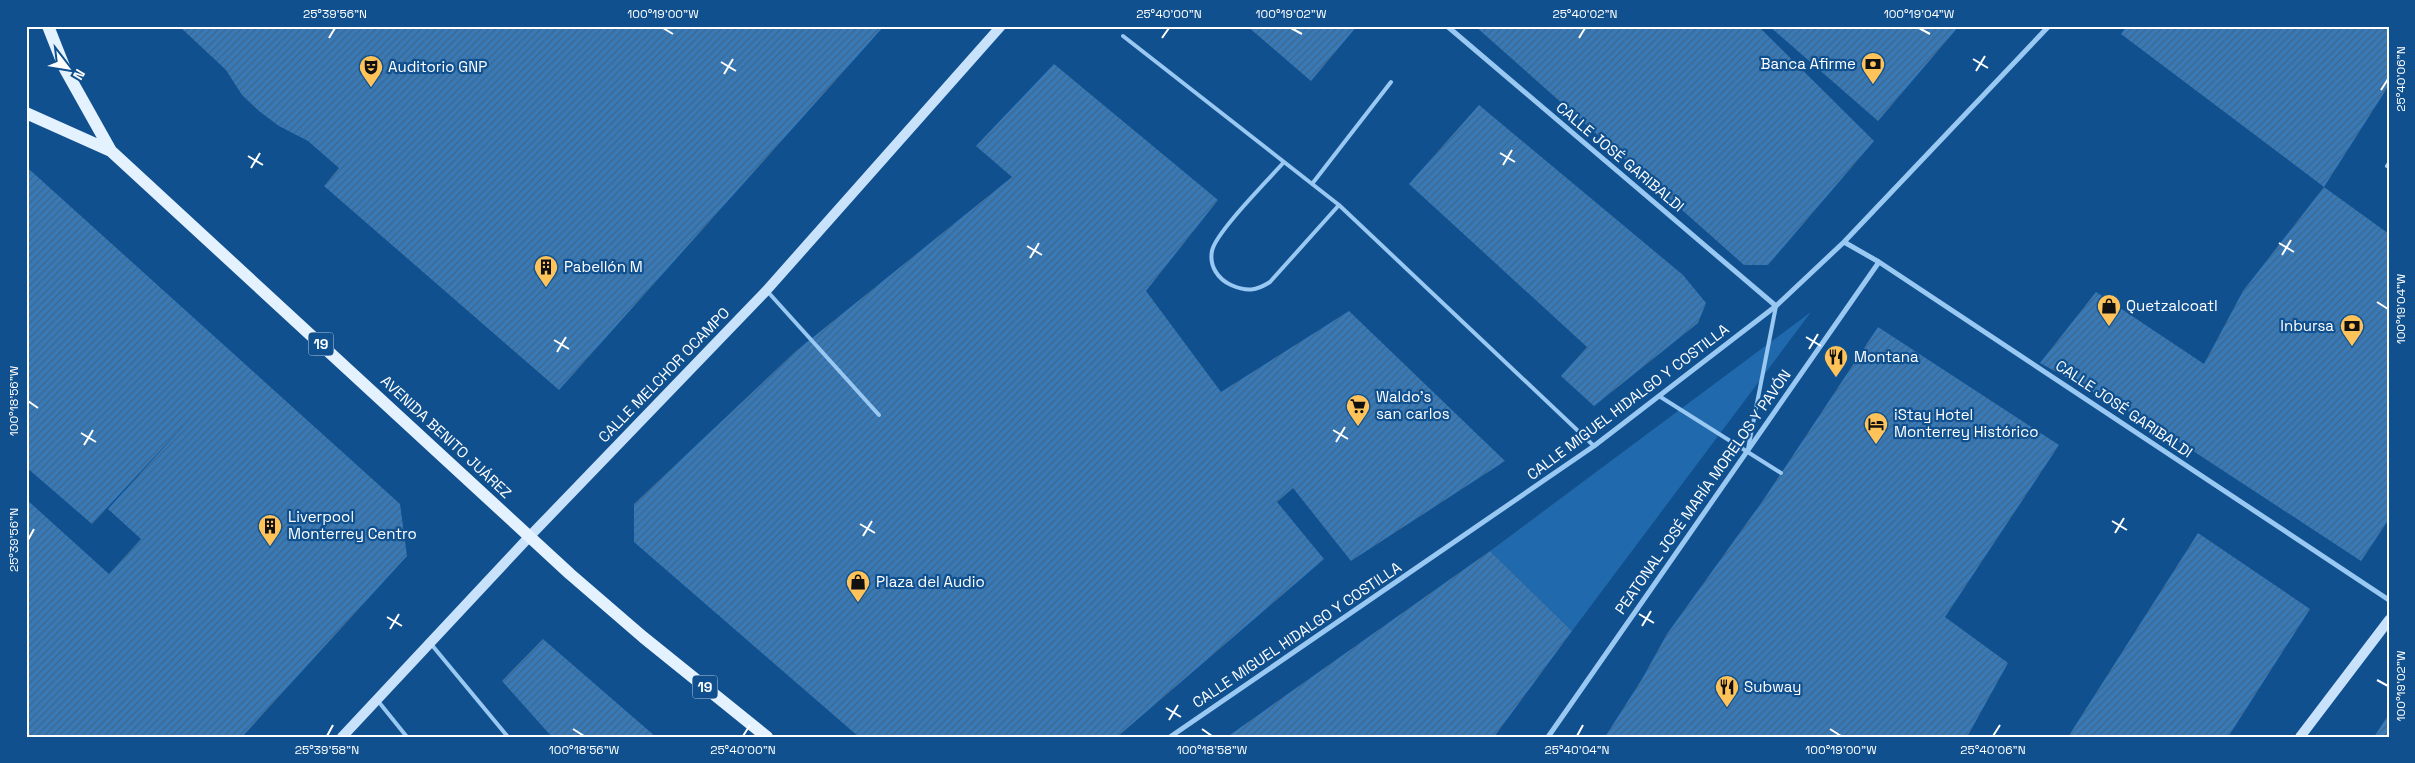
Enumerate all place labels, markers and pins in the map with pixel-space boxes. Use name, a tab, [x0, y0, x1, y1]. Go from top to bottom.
bank icon: Banca Afirme	[1860, 51, 1886, 85]
theatre icon: Auditorio GNP	[358, 54, 384, 88]
place label: Banca Afirme	[1760, 54, 1856, 73]
place label: Auditorio GNP	[388, 57, 487, 76]
building icon: Pabellón M	[533, 254, 559, 288]
place label: Pabellón M	[564, 257, 643, 276]
shop icon: Quetzalcoatl	[2096, 293, 2122, 327]
place label: Quetzalcoatl	[2126, 296, 2218, 315]
bank icon: Inbursa	[2339, 313, 2365, 347]
place label: Inbursa	[2280, 316, 2334, 335]
restaurant icon: Montana	[1823, 344, 1849, 378]
place label: Montana	[1854, 347, 1919, 366]
place label: Waldo's san carlos	[1376, 387, 1450, 423]
supermarket icon: Waldo's san carlos	[1345, 393, 1371, 427]
place label: iStay Hotel Monterrey Histórico	[1894, 405, 2038, 441]
hotel icon: iStay Hotel Monterrey Histórico	[1863, 411, 1889, 445]
place label: Liverpool Monterrey Centro	[288, 507, 417, 543]
building icon: Liverpool Monterrey Centro	[257, 513, 283, 547]
shop icon: Plaza del Audio	[845, 569, 871, 603]
place label: Plaza del Audio	[876, 572, 985, 591]
restaurant icon: Subway	[1714, 674, 1740, 708]
place label: Subway	[1744, 677, 1801, 696]

